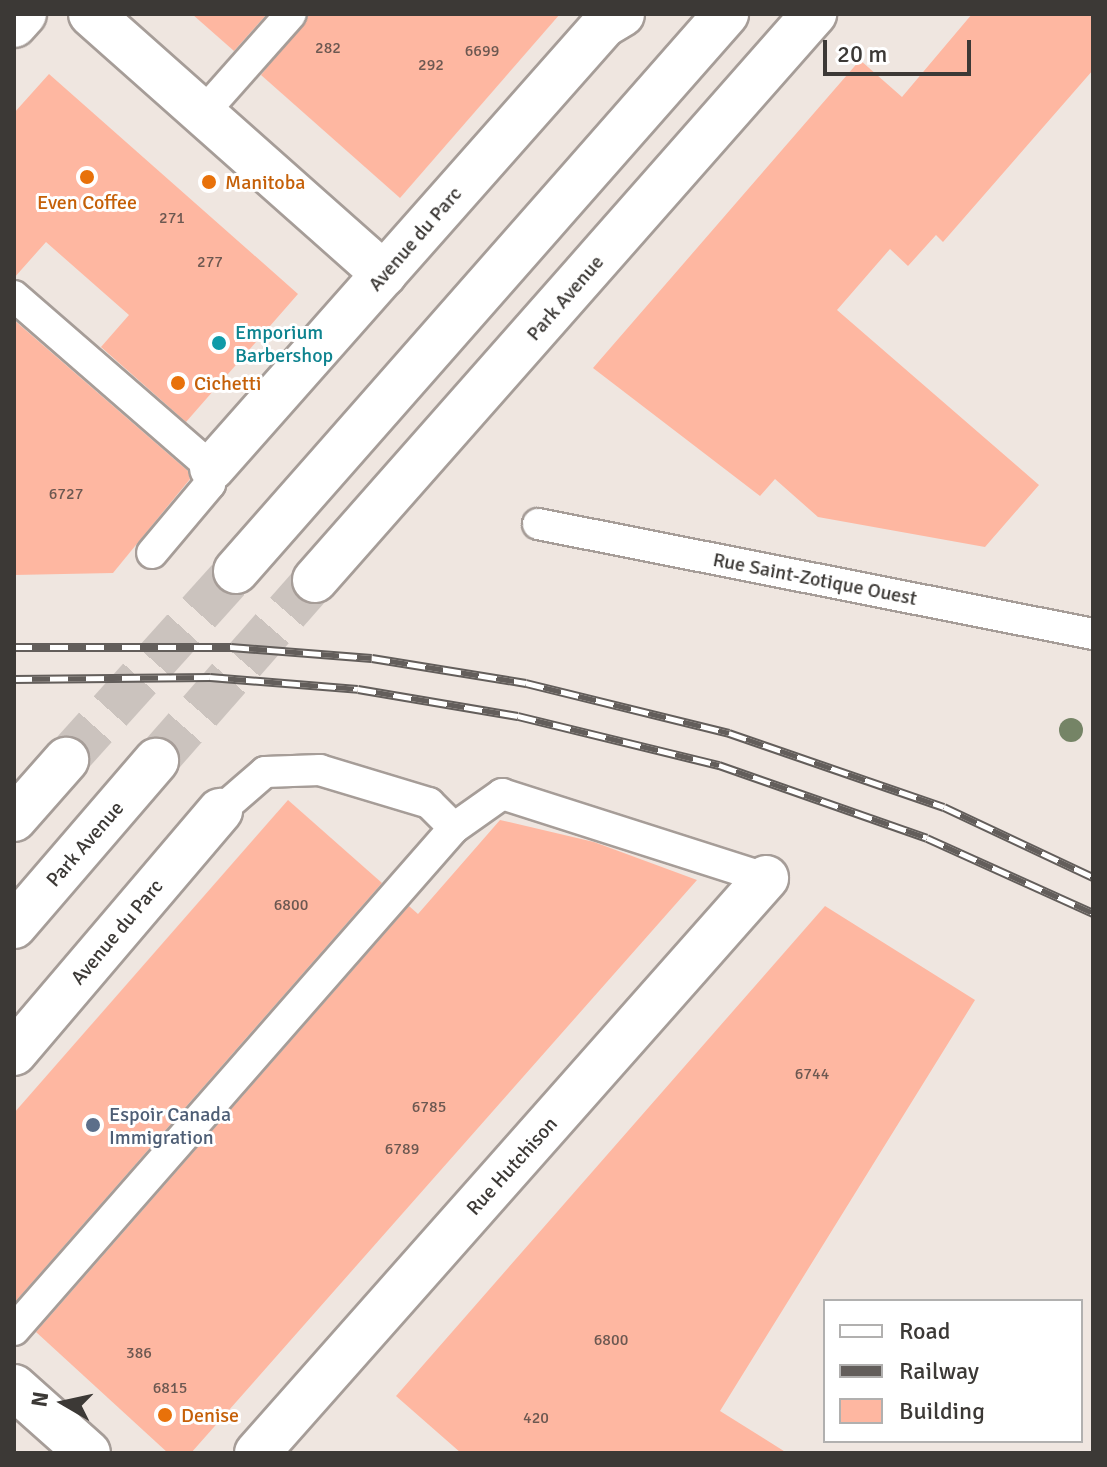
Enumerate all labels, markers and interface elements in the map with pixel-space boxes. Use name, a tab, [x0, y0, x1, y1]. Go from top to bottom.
scale bar	[827, 24, 975, 74]
house number: 282	[315, 38, 341, 58]
text: 20 m	[837, 39, 887, 69]
house number: 6699	[465, 41, 499, 61]
house number: 292	[418, 55, 444, 75]
marker: Even Coffee	[78, 168, 96, 186]
place label: Manitoba	[225, 170, 305, 194]
marker: Manitoba	[200, 173, 218, 191]
street label: Avenue du Parc	[363, 182, 467, 296]
place label: Even Coffee	[37, 190, 137, 214]
house number: 271	[159, 208, 185, 228]
street label: Park Avenue	[521, 250, 609, 346]
house number: 277	[197, 252, 223, 272]
place label: Emporium Barbershop	[235, 320, 333, 367]
marker: Emporium Barbershop	[210, 334, 228, 352]
place label: Cichetti	[194, 371, 261, 395]
marker: Cichetti	[169, 374, 187, 392]
house number: 6727	[49, 484, 83, 504]
street label: Rue Saint-Zotique Ouest	[711, 547, 919, 611]
street label: Park Avenue	[41, 796, 129, 892]
street label: Avenue du Parc	[66, 874, 168, 990]
house number: 6800	[274, 895, 308, 915]
house number: 6744	[795, 1064, 829, 1084]
house number: 6785	[412, 1097, 446, 1117]
place label: Espoir Canada Immigration	[109, 1102, 231, 1149]
street label: Rue Hutchison	[462, 1112, 562, 1220]
marker: Espoir Canada Immigration	[84, 1116, 102, 1134]
house number: 6789	[385, 1139, 419, 1159]
legend	[823, 1299, 1083, 1443]
text: Road	[899, 1316, 950, 1346]
house number: 6800	[594, 1330, 628, 1350]
house number: 386	[126, 1343, 152, 1363]
text: Railway	[899, 1356, 979, 1386]
north arrow	[24, 1363, 104, 1443]
house number: 6815	[153, 1378, 187, 1398]
text: N	[25, 1389, 54, 1409]
text: Building	[899, 1396, 985, 1426]
place label: Denise	[181, 1403, 239, 1427]
marker: Denise	[156, 1406, 174, 1424]
house number: 420	[523, 1408, 549, 1428]

